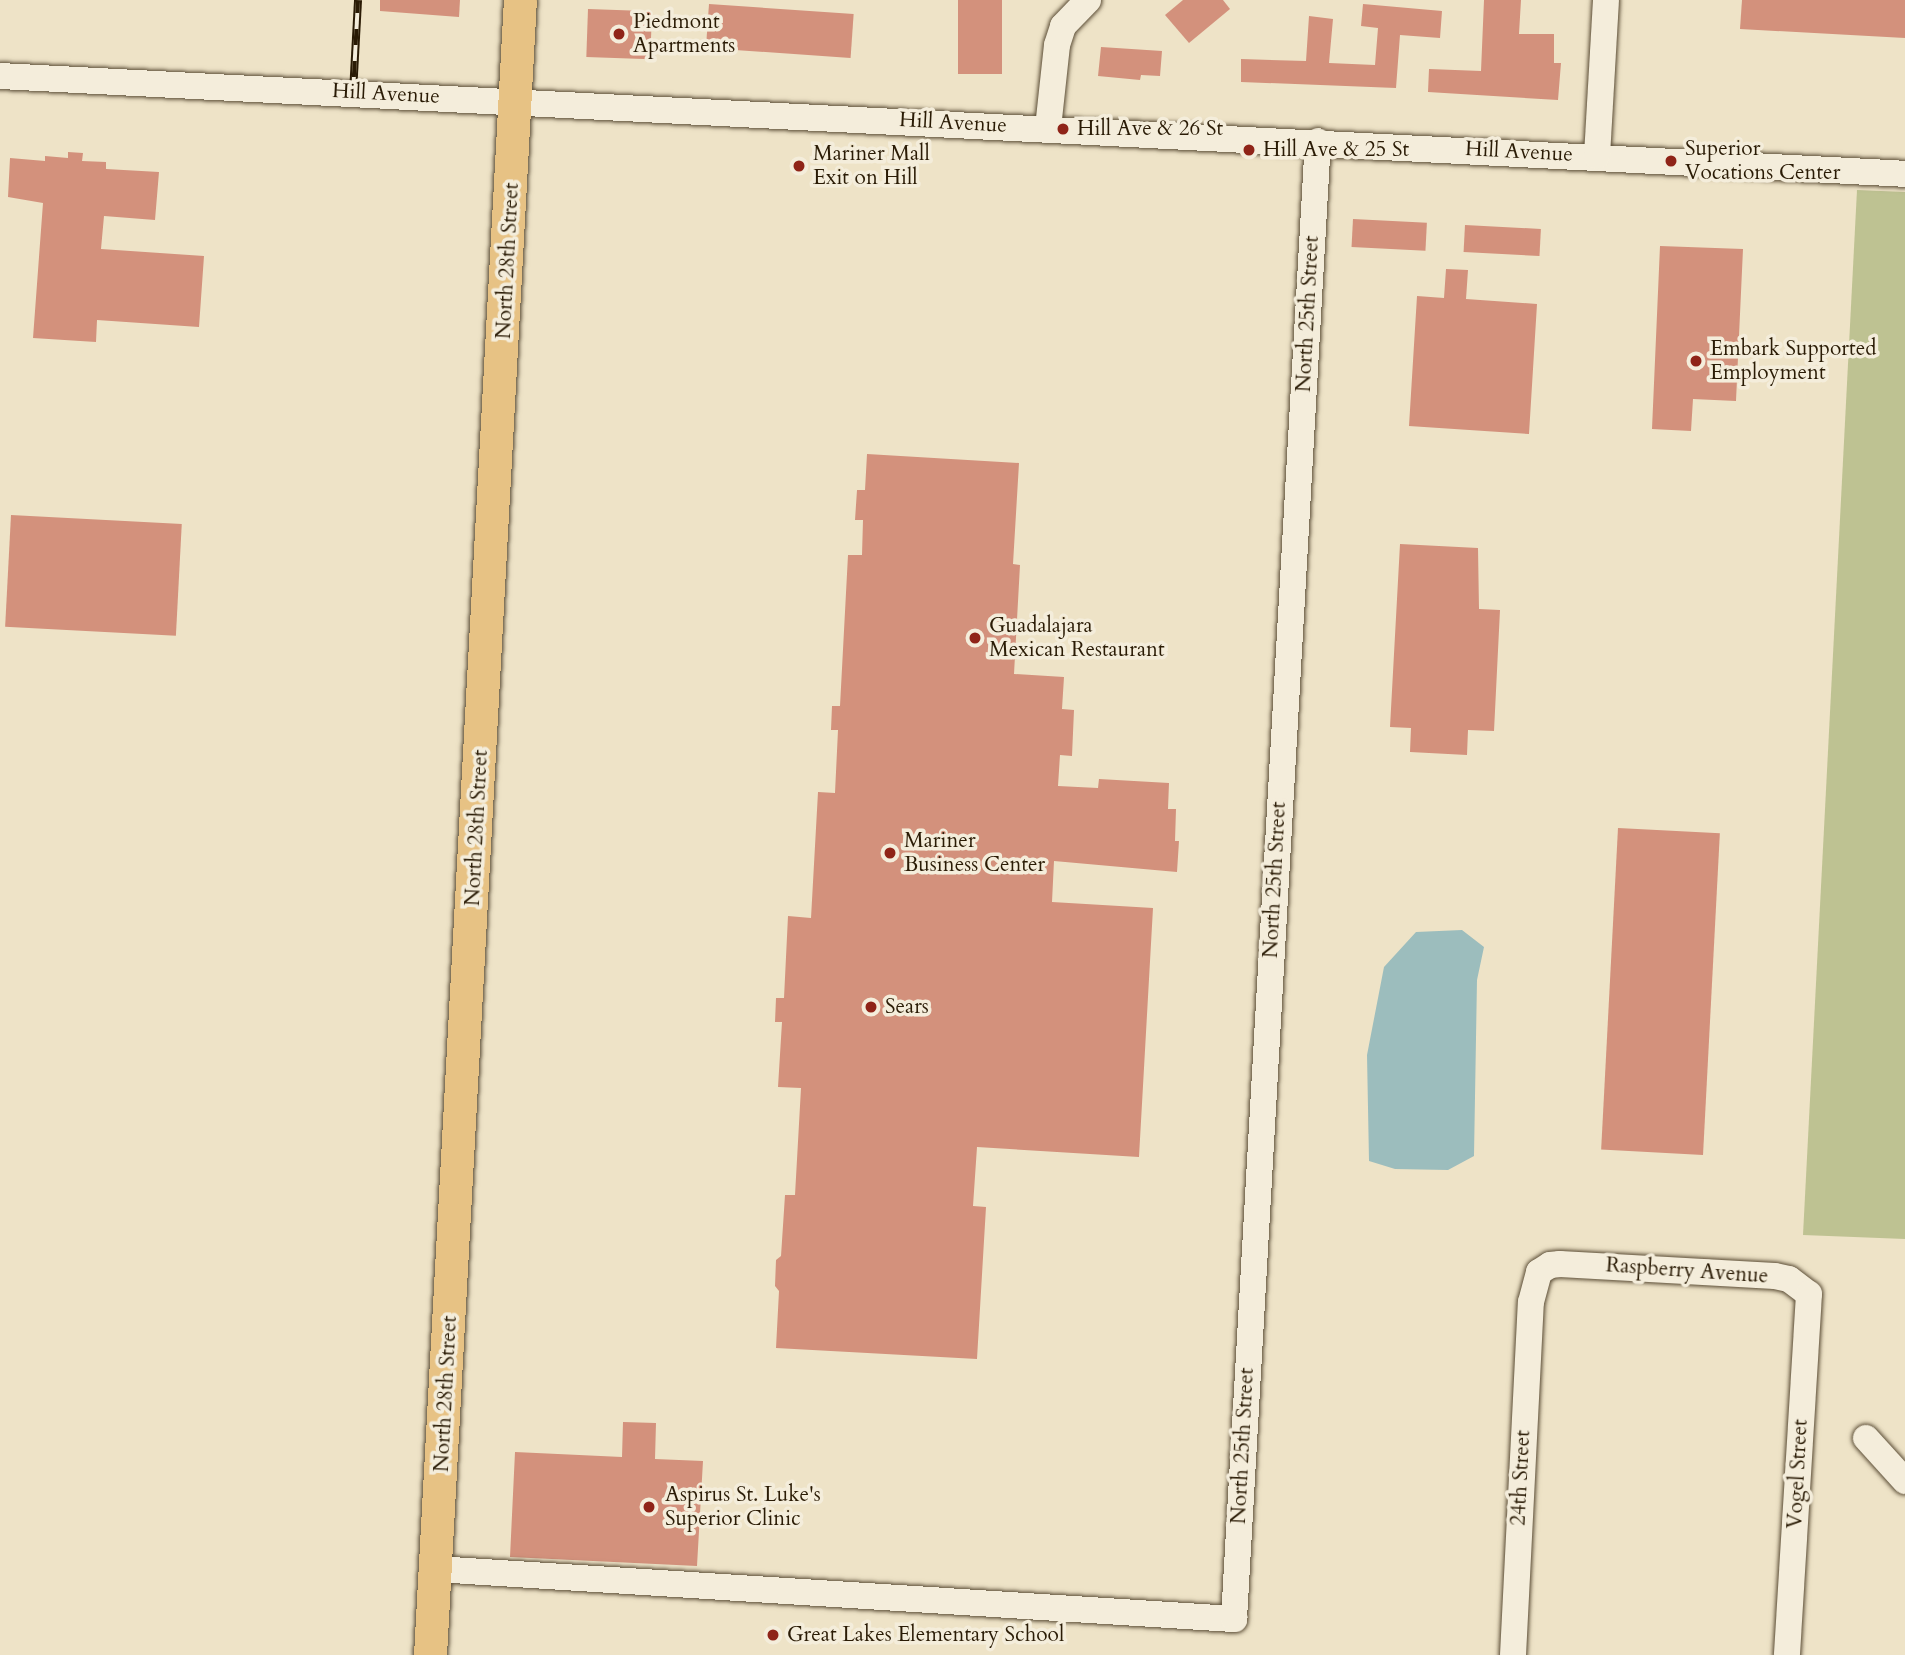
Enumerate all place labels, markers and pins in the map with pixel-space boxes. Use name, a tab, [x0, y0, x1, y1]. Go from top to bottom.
place label: Piedmont Apartments	[633, 9, 735, 59]
marker: Piedmont Apartments	[611, 26, 627, 42]
place label: Hill Ave & 26 St	[1077, 116, 1223, 142]
marker: Hill Ave & 26 St	[1055, 121, 1071, 137]
place label: Superior Vocations Center	[1685, 136, 1840, 186]
place label: Hill Ave & 25 St	[1263, 137, 1409, 163]
place label: Mariner Mall Exit on Hill	[813, 141, 930, 191]
marker: Hill Ave & 25 St	[1241, 142, 1257, 158]
marker: Superior Vocations Center	[1663, 153, 1679, 169]
marker: Mariner Mall Exit on Hill	[791, 158, 807, 174]
place label: Embark Supported Employment	[1710, 336, 1876, 386]
marker: Embark Supported Employment	[1688, 353, 1704, 369]
place label: Guadalajara Mexican Restaurant	[989, 613, 1165, 663]
marker: Guadalajara Mexican Restaurant	[967, 630, 983, 646]
place label: Mariner Business Center	[904, 828, 1045, 878]
marker: Mariner Business Center	[882, 845, 898, 861]
place label: Sears	[885, 994, 929, 1020]
marker: Sears	[863, 999, 879, 1015]
place label: Aspirus St. Luke's Superior Clinic	[665, 1482, 821, 1532]
marker: Aspirus St. Luke's Superior Clinic	[639, 1497, 659, 1517]
place label: Great Lakes Elementary School	[787, 1622, 1064, 1648]
marker: Great Lakes Elementary School	[765, 1627, 781, 1643]

